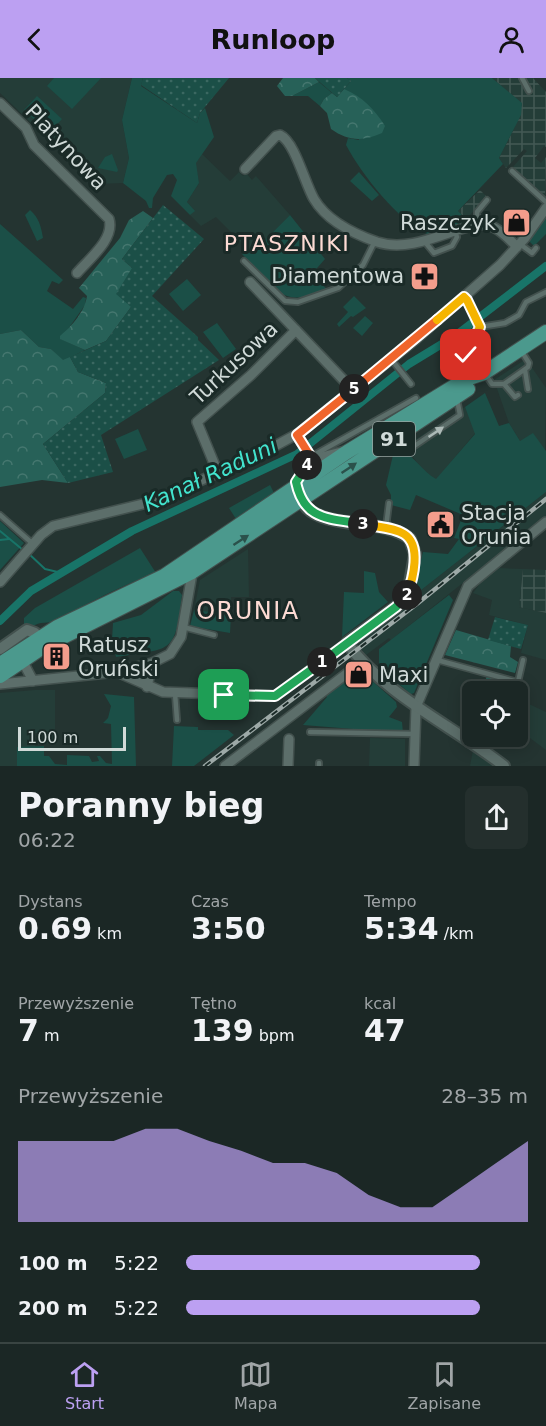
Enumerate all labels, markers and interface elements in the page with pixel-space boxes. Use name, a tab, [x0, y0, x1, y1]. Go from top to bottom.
icon: back	[18, 23, 51, 56]
icon: person	[495, 23, 528, 56]
text: Runloop	[211, 24, 335, 55]
street label: Platynowa	[20, 99, 112, 195]
shop icon: Raszczyk	[501, 207, 533, 239]
place label: Raszczyk	[400, 211, 497, 235]
district label: PTASZNIKI	[224, 231, 350, 256]
pharmacy icon: Diamentowa	[409, 260, 441, 292]
place label: Diamentowa	[271, 264, 404, 288]
street label: Turkusowa	[185, 317, 282, 410]
pin	[440, 329, 491, 380]
icon: check	[449, 338, 482, 371]
pin: 5	[339, 374, 369, 404]
text: 5	[348, 379, 360, 398]
road number: 91	[373, 422, 415, 456]
one-way arrow	[427, 426, 443, 438]
water label: Kanał Raduni	[139, 433, 281, 517]
pin: 4	[292, 450, 322, 480]
text: 4	[301, 455, 313, 474]
one-way arrow	[341, 462, 357, 474]
place label: Stacja Orunia	[461, 501, 532, 549]
pin: 3	[348, 509, 378, 539]
public building icon: Stacja Orunia	[424, 509, 456, 541]
text: 3	[357, 514, 369, 533]
one-way arrow	[233, 535, 249, 546]
pin: 2	[392, 580, 422, 610]
text: 2	[401, 585, 413, 604]
district label: ORUNIA	[196, 597, 300, 625]
place label: Ratusz Oruński	[78, 633, 159, 681]
building icon: Ratusz Oruński	[41, 641, 73, 673]
pin: 1	[307, 647, 337, 677]
text: 1	[316, 652, 328, 671]
shop icon: Maxi	[342, 659, 374, 691]
place label: Maxi	[379, 663, 428, 687]
pin	[198, 669, 249, 720]
icon: arrive	[207, 678, 240, 711]
map controls	[462, 681, 528, 747]
button: locate	[462, 681, 528, 747]
scale bar	[18, 724, 126, 752]
text: 100 m	[27, 728, 78, 747]
text: Poranny bieg	[18, 786, 264, 825]
button: share	[465, 786, 528, 849]
text: 06:22	[18, 828, 76, 852]
text: Dystans	[18, 892, 83, 911]
text: Czas	[191, 892, 229, 911]
text: Tempo	[364, 892, 416, 911]
text: 0.69	[18, 911, 92, 946]
text: 3:50	[191, 911, 266, 946]
text: 5:34	[364, 911, 439, 946]
text: km	[92, 924, 122, 943]
text: /km	[439, 924, 474, 943]
text: Przewyższenie	[18, 994, 134, 1013]
text: Tętno	[191, 994, 237, 1013]
text: kcal	[364, 994, 396, 1013]
text: 7	[18, 1013, 39, 1048]
text: 139	[191, 1013, 254, 1048]
text: 47	[364, 1013, 406, 1048]
text: m	[39, 1026, 60, 1045]
text: bpm	[254, 1026, 295, 1045]
text: Przewyższenie	[18, 1084, 163, 1108]
text: 28–35 m	[441, 1084, 528, 1108]
text: 100 m	[18, 1251, 88, 1275]
text: 5:22	[114, 1251, 159, 1275]
text: 200 m	[18, 1296, 88, 1320]
text: 5:22	[114, 1296, 159, 1320]
tab: Start	[65, 1358, 104, 1413]
tab: Mapa	[234, 1358, 278, 1413]
tab: Zapisane	[408, 1358, 481, 1413]

